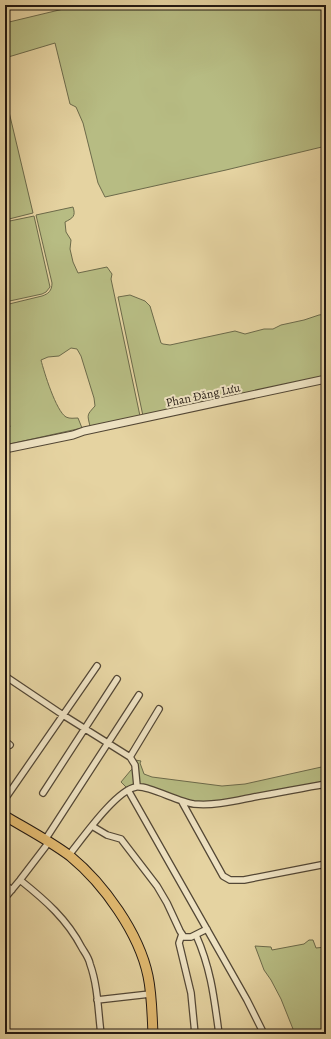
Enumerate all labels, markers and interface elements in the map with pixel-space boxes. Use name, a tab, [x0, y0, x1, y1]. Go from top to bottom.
street label: Phan Đăng Lưu	[164, 379, 242, 411]

